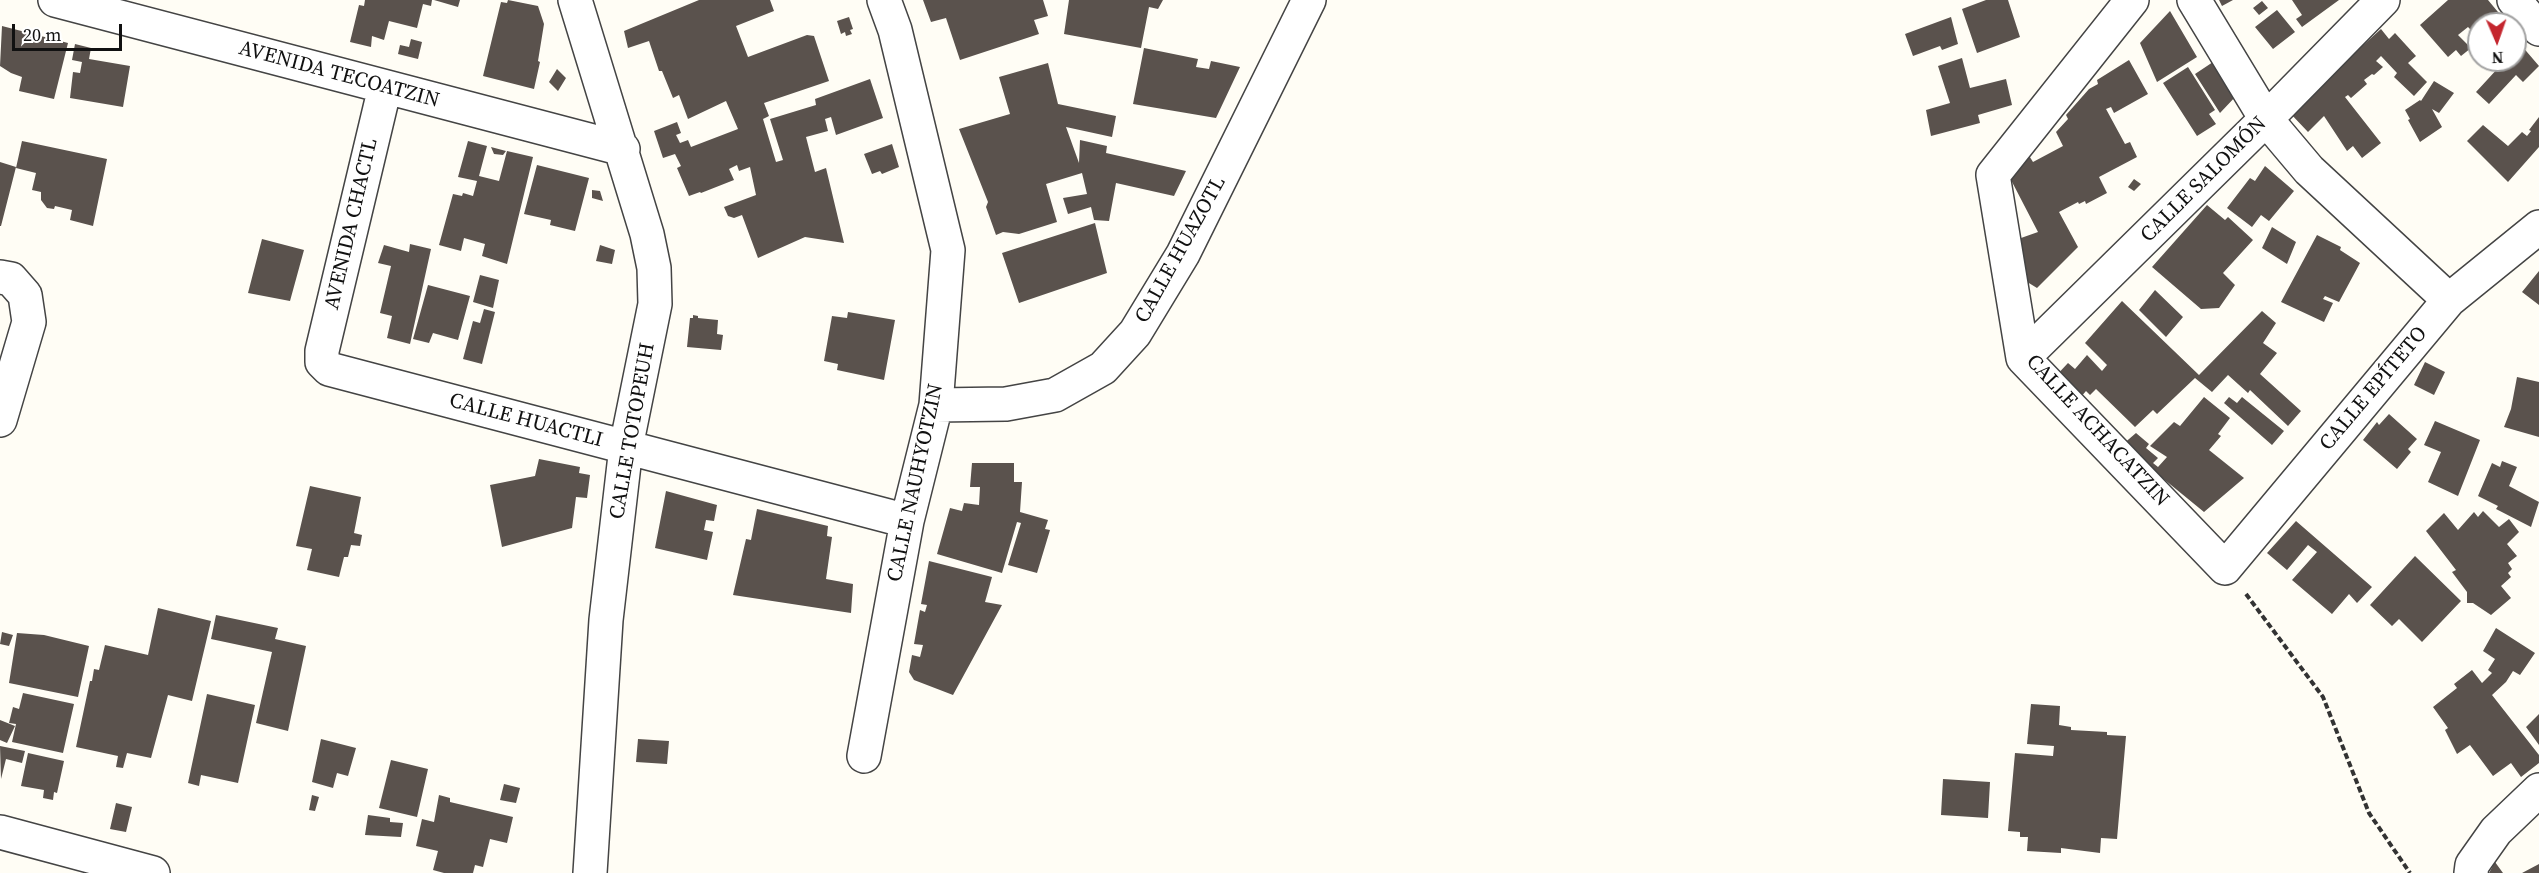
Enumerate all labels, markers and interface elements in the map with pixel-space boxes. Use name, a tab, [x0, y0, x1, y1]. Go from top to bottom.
scale bar	[15, 12, 124, 50]
north arrow	[2467, 12, 2527, 72]
text: 20 m	[23, 22, 61, 47]
street label: AVENIDA TECOATZIN	[236, 36, 442, 114]
text: N	[2491, 47, 2504, 69]
street label: CALLE SALOMÓN	[2136, 112, 2272, 248]
street label: AVENIDA CHACTL	[320, 136, 384, 312]
street label: CALLE HUAZOTL	[1130, 172, 1232, 328]
street label: CALLE EPÍTETO	[2315, 322, 2433, 456]
street label: CALLE TOTOPEUH	[605, 341, 661, 521]
street label: CALLE ACHACATZIN	[2020, 350, 2174, 512]
street label: CALLE NAUHYOTZIN	[883, 382, 949, 584]
street label: CALLE HUACTLI	[446, 388, 606, 454]

